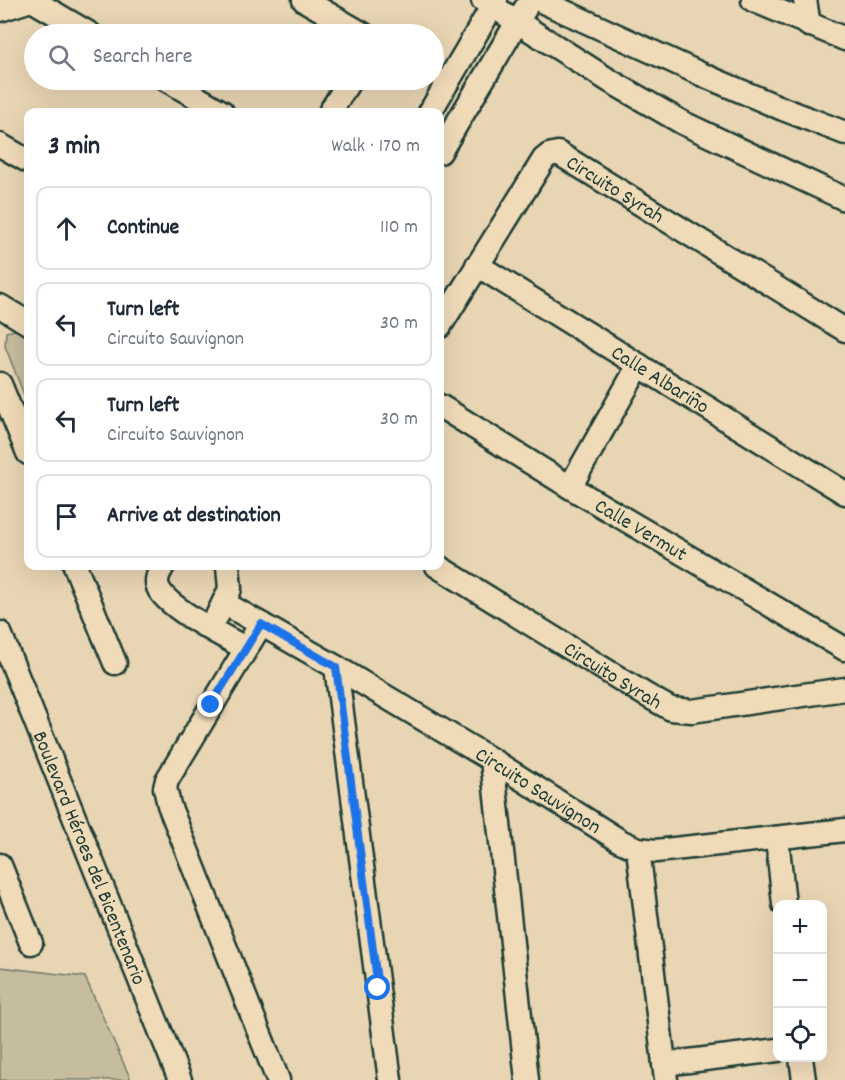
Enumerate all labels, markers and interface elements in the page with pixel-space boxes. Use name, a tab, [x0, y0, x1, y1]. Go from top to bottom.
search box	[24, 24, 444, 90]
icon: search	[45, 41, 78, 74]
text: Search here	[93, 42, 192, 73]
text: 3 min	[48, 129, 100, 166]
text: Walk · 170 m	[331, 133, 420, 161]
street label: Circuito Syrah	[559, 149, 669, 233]
icon: ahead	[50, 212, 83, 245]
text: Continue	[107, 213, 179, 244]
text: 110 m	[380, 214, 418, 242]
text: Turn left	[107, 295, 179, 326]
icon: left	[50, 308, 83, 341]
text: 30 m	[380, 310, 418, 338]
text: Circuito Sauvignon	[107, 326, 244, 354]
street label: Calle Albariño	[604, 339, 714, 423]
text: Turn left	[107, 391, 179, 422]
icon: left	[50, 404, 83, 437]
text: 30 m	[380, 406, 418, 434]
text: Circuito Sauvignon	[107, 422, 244, 450]
street label: Calle Vermut	[588, 493, 692, 571]
icon: arrive	[50, 500, 83, 533]
text: Arrive at destination	[107, 501, 281, 532]
street label: Circuito Syrah	[557, 636, 666, 719]
route end	[197, 691, 223, 717]
street label: Boulevard Héroes del Bicentenario	[23, 727, 152, 990]
street label: Circuito Sauvignon	[468, 741, 606, 843]
map controls	[773, 900, 827, 1062]
button: +	[773, 900, 827, 954]
button: −	[773, 954, 827, 1008]
route start	[364, 974, 390, 1000]
button: locate	[773, 1008, 827, 1062]

